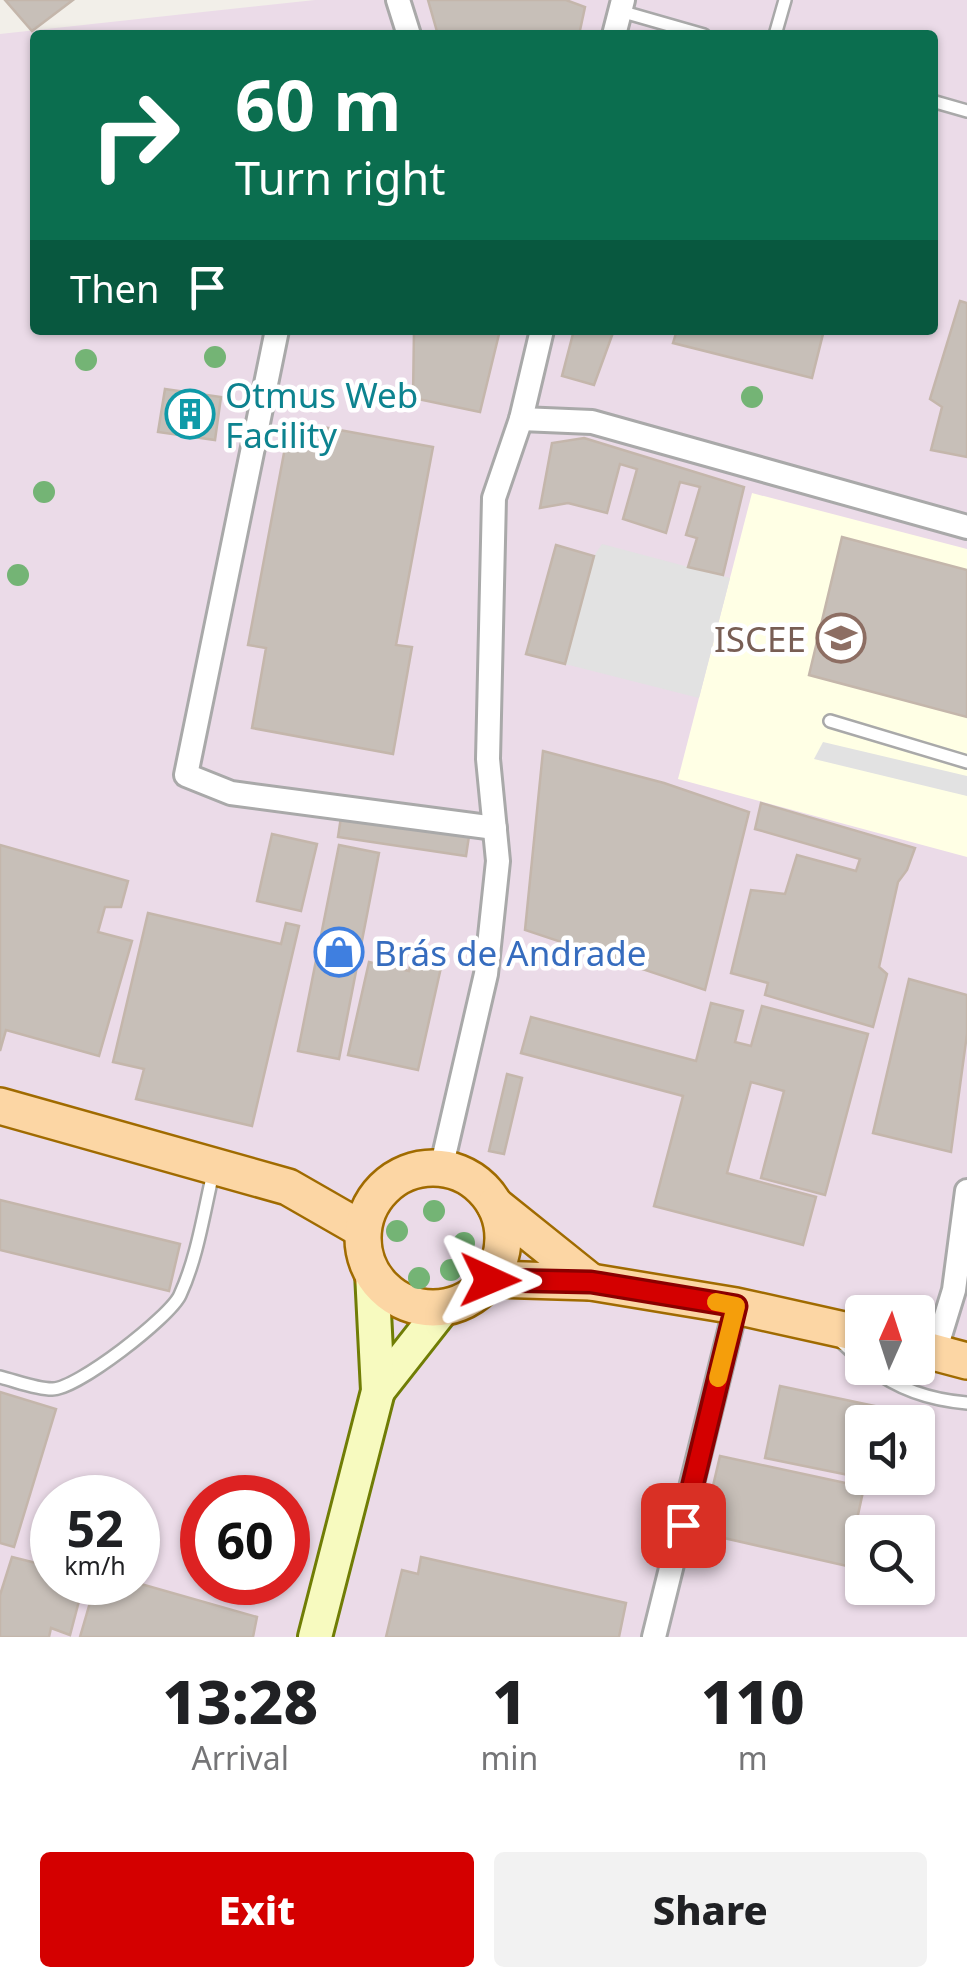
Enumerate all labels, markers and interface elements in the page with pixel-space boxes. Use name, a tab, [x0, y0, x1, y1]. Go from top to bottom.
text: 60 m	[235, 56, 402, 152]
icon: right	[70, 70, 200, 200]
text: Turn right	[235, 147, 446, 208]
icon: arrive	[180, 260, 235, 315]
text: Then	[70, 262, 160, 314]
place label: Otmus Web Facility	[225, 371, 418, 458]
building icon: Otmus Web Facility	[164, 388, 216, 440]
school or university icon: ISCEE	[815, 612, 867, 664]
place label: ISCEE	[714, 615, 806, 662]
shop icon: Brás de Andrade	[313, 926, 365, 978]
place label: Brás de Andrade	[374, 929, 647, 976]
position arrow	[438, 1228, 542, 1332]
north arrow	[845, 1295, 935, 1385]
map controls	[845, 1295, 935, 1605]
button: sound	[845, 1405, 935, 1495]
speed limit sign: 60	[180, 1475, 310, 1605]
pin	[641, 1483, 726, 1568]
text: 52	[66, 1494, 124, 1562]
icon: arrive	[656, 1498, 711, 1553]
button: search	[845, 1515, 935, 1605]
text: km/h	[64, 1548, 126, 1582]
text: 13:28	[162, 1660, 318, 1742]
text: 1	[492, 1660, 527, 1742]
text: 110	[701, 1660, 805, 1742]
text: Arrival	[191, 1736, 289, 1779]
text: min	[480, 1736, 538, 1779]
text: m	[738, 1736, 768, 1779]
button: Exit	[40, 1852, 474, 1967]
button: Share	[494, 1852, 927, 1967]

